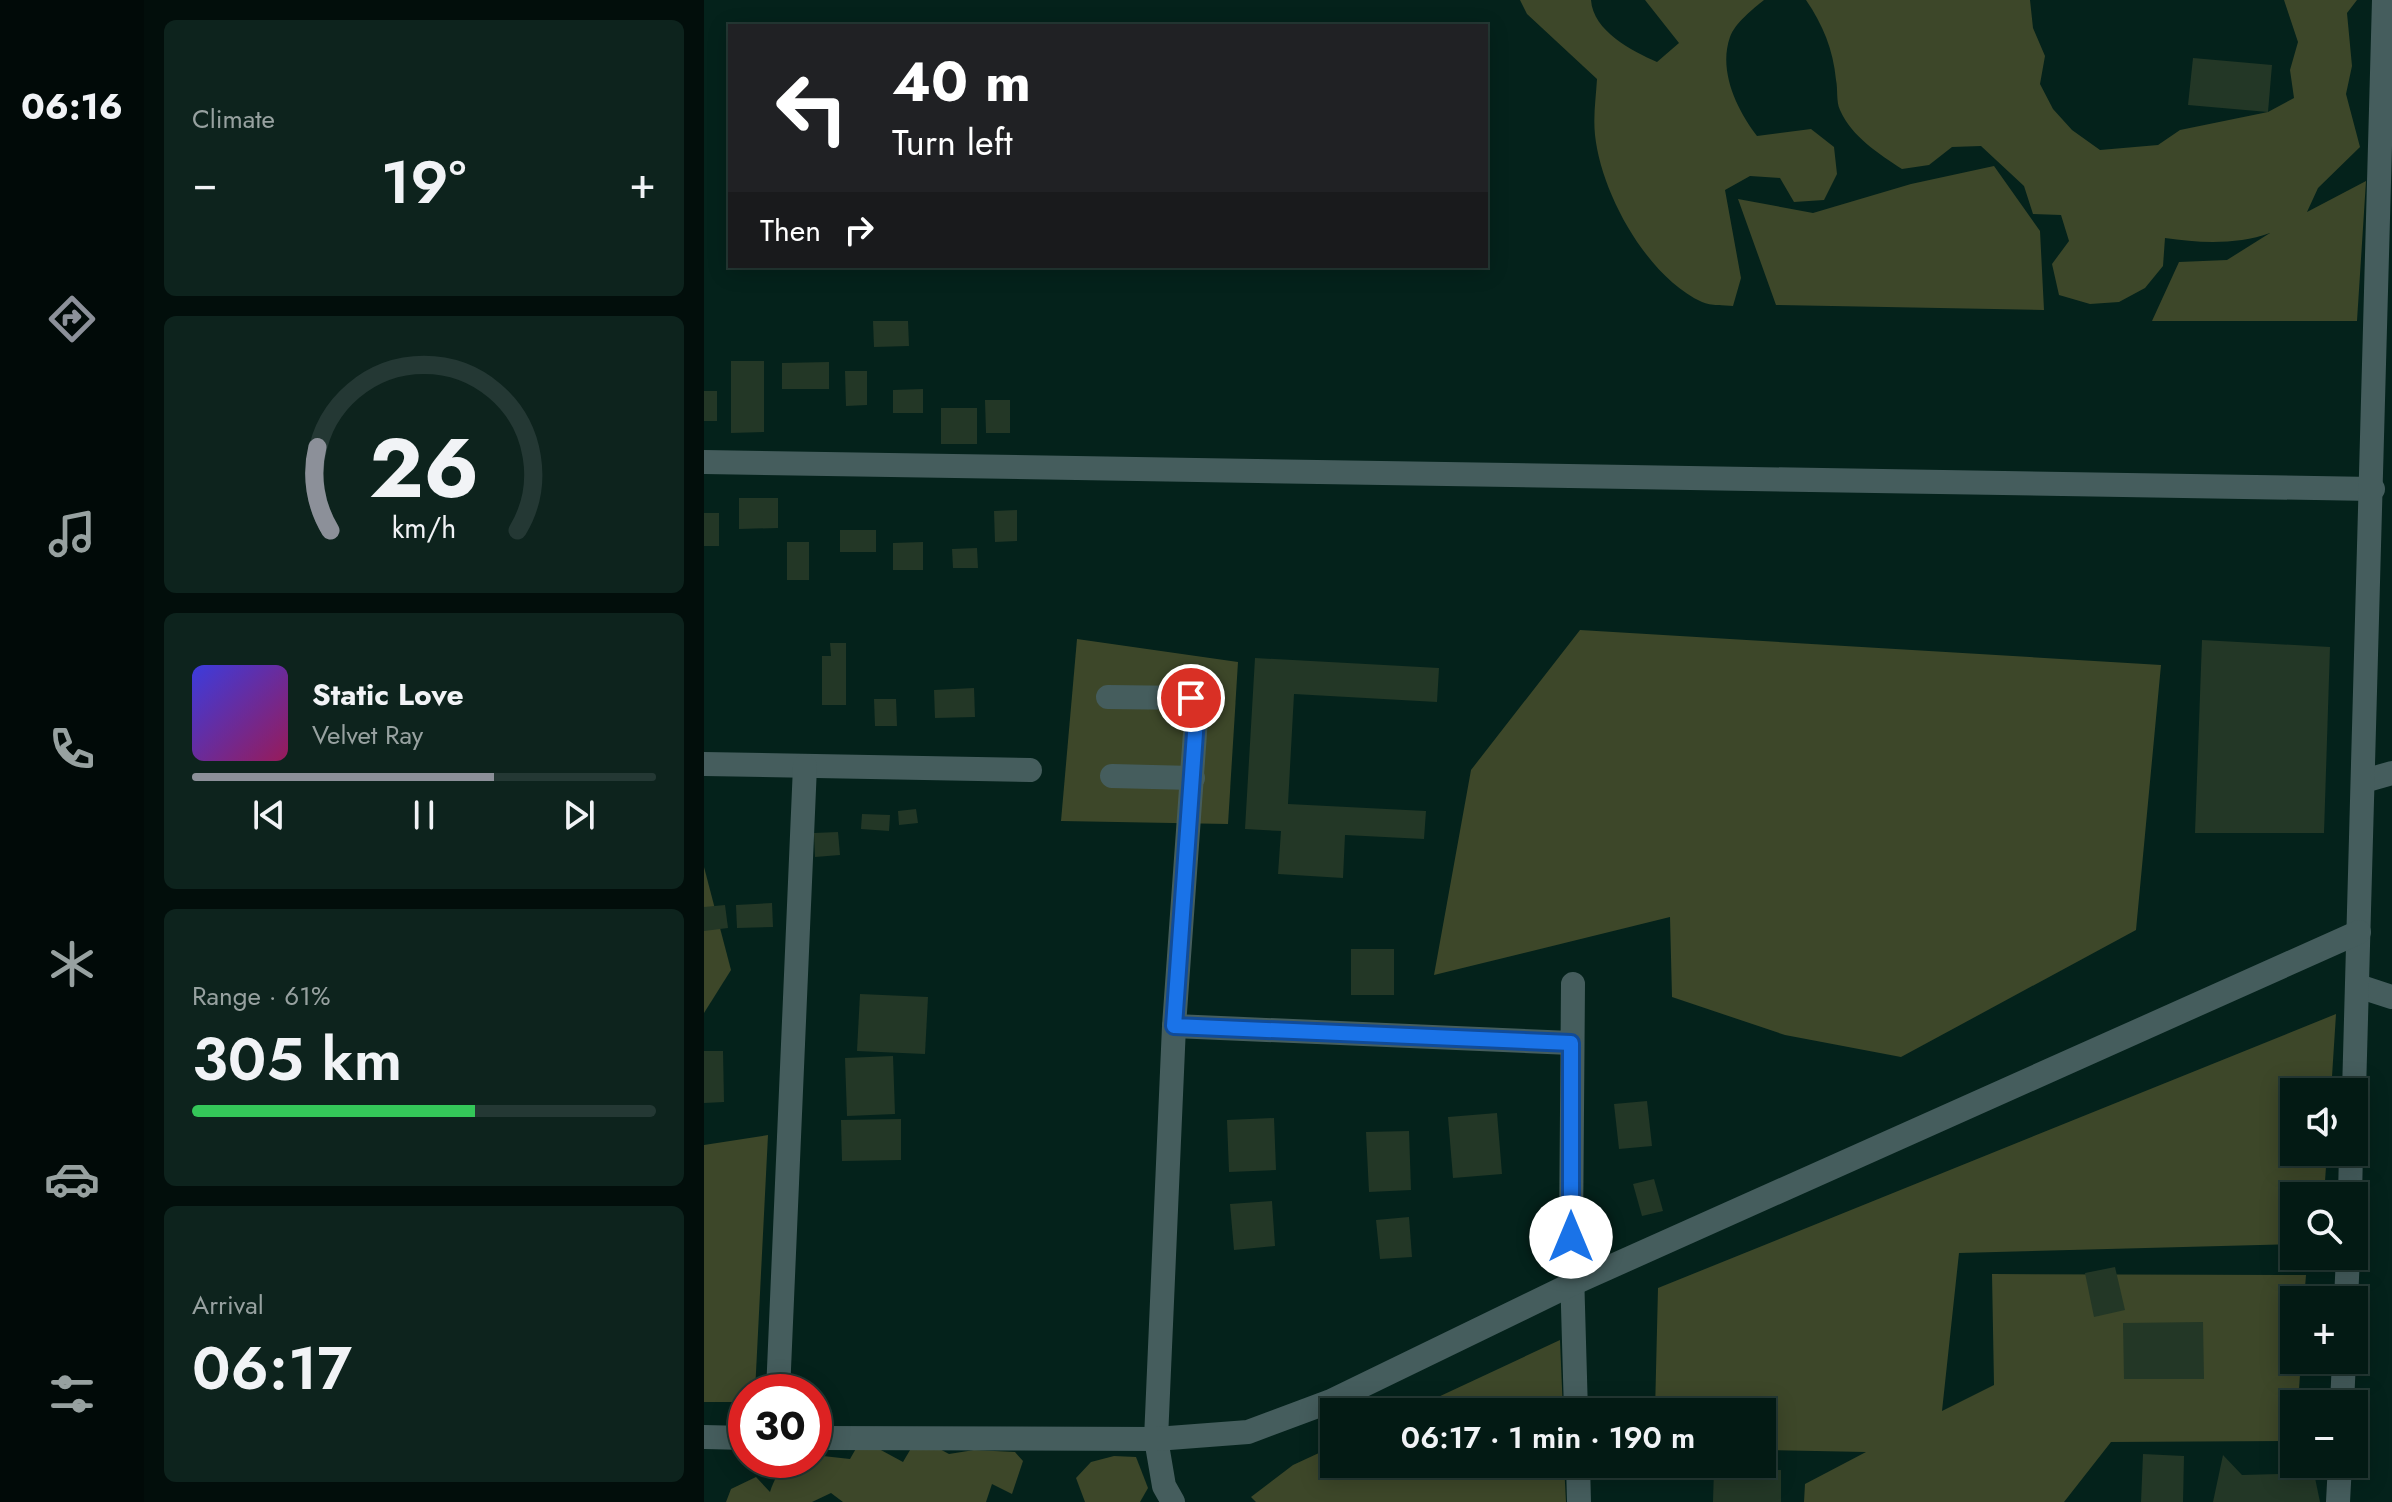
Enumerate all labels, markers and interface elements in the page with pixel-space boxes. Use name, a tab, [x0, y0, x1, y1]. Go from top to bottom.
text: 40 m	[892, 41, 1031, 122]
icon: left	[760, 56, 864, 160]
text: 06:16	[21, 80, 123, 132]
text: Climate	[192, 100, 275, 138]
text: Turn left	[892, 116, 1013, 168]
text: 19°	[381, 139, 466, 226]
text: −	[192, 151, 218, 215]
text: +	[629, 151, 656, 215]
icon: right	[837, 208, 881, 252]
text: Then	[760, 209, 821, 252]
icon: directions	[44, 291, 100, 347]
text: 26	[369, 407, 479, 527]
icon: music	[44, 506, 100, 562]
text: km/h	[392, 507, 456, 549]
pin	[1157, 664, 1225, 732]
text: Static Love	[312, 673, 464, 716]
icon: arrive	[1169, 676, 1213, 720]
text: Velvet Ray	[312, 716, 423, 754]
icon: phone	[44, 721, 100, 777]
icon: previous	[247, 793, 291, 837]
icon: pause	[402, 793, 446, 837]
icon: next	[557, 793, 601, 837]
icon: climate	[44, 936, 100, 992]
text: Range · 61%	[192, 977, 331, 1015]
text: 305 km	[192, 1016, 402, 1103]
map controls	[2280, 1078, 2368, 1478]
button: sound	[2280, 1078, 2368, 1166]
icon: car	[44, 1151, 100, 1207]
button: search	[2280, 1182, 2368, 1270]
position arrow	[1529, 1195, 1613, 1279]
text: Arrival	[192, 1286, 264, 1324]
button: +	[2280, 1286, 2368, 1374]
text: 06:17	[192, 1325, 352, 1412]
icon: filters	[44, 1366, 100, 1422]
speed limit sign: 30	[728, 1374, 832, 1478]
button: −	[2280, 1390, 2368, 1478]
text: 06:17 · 1 min · 190 m	[1401, 1416, 1695, 1459]

